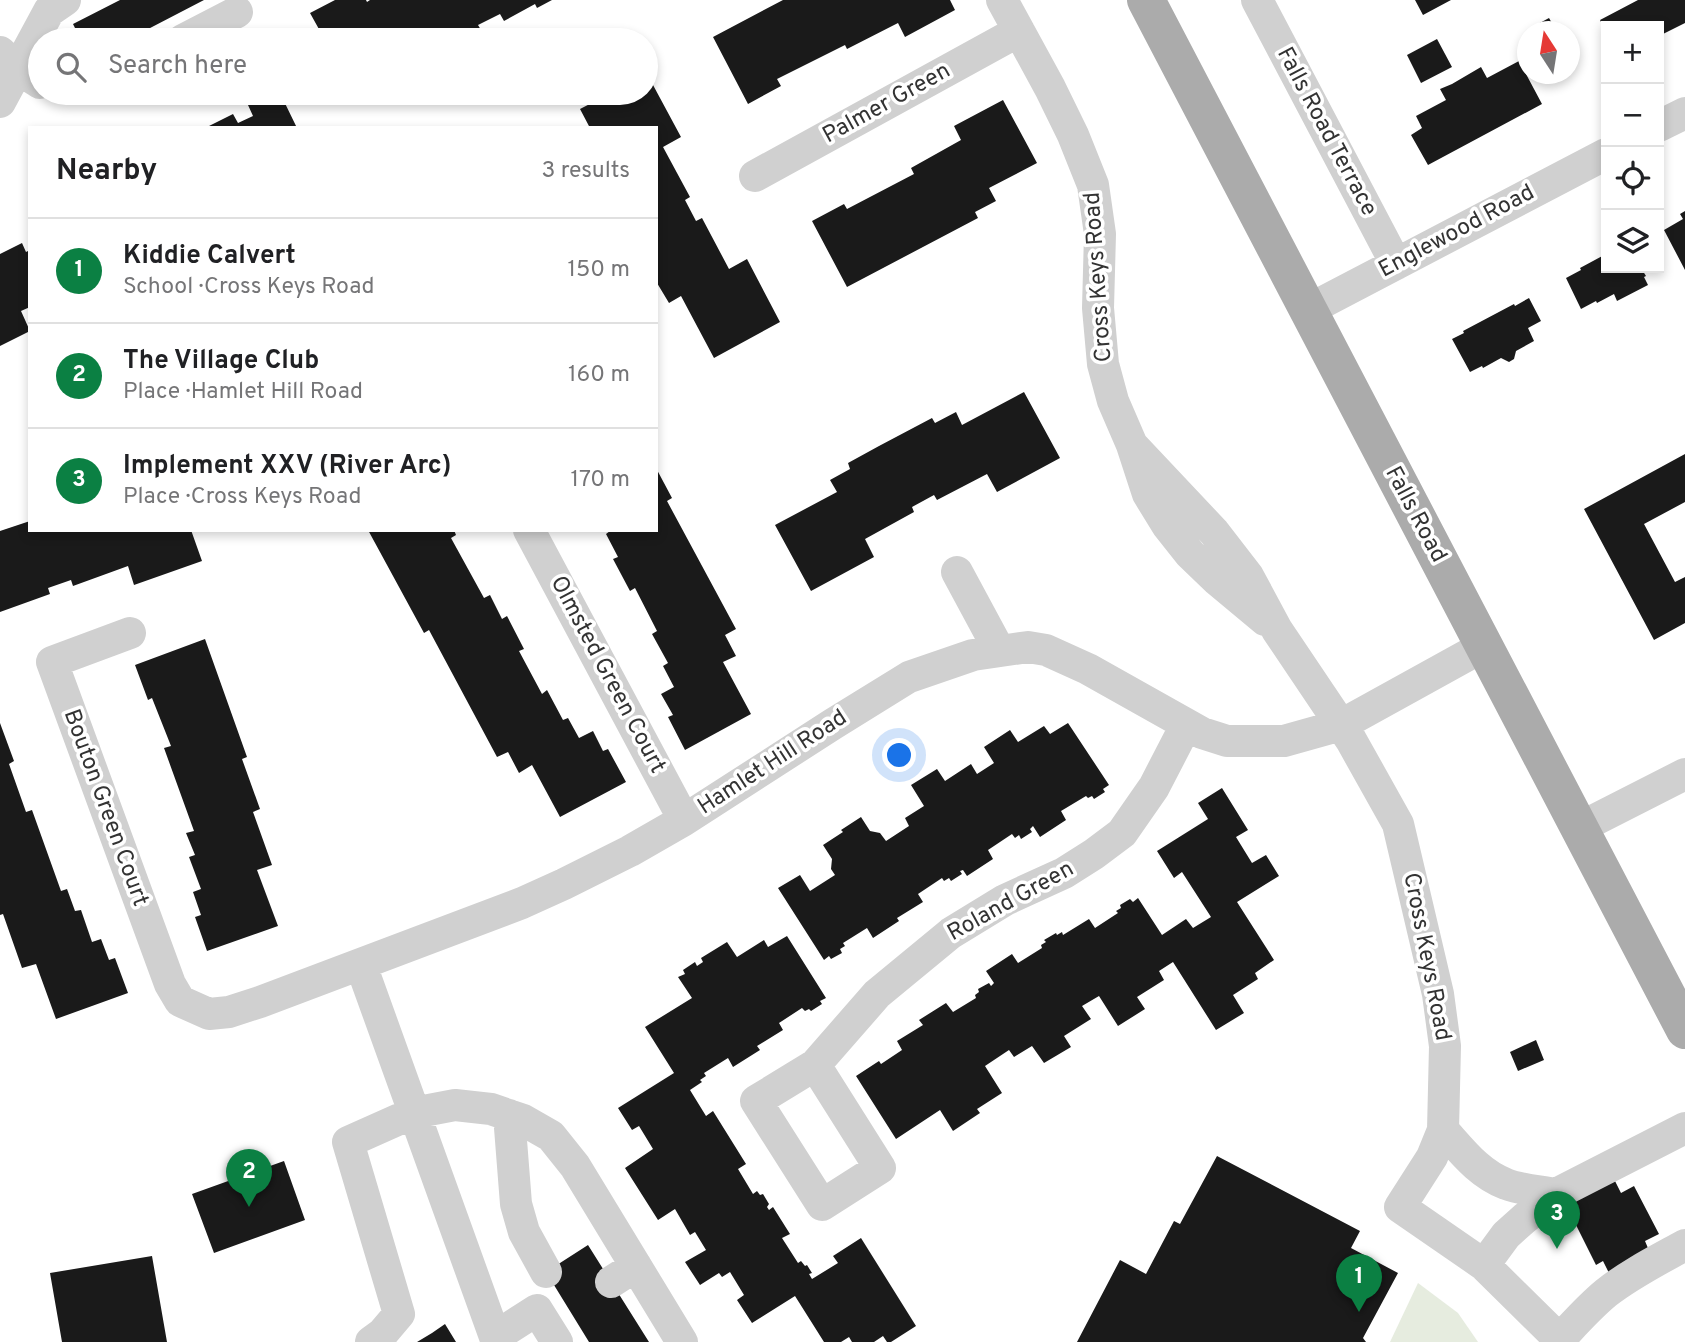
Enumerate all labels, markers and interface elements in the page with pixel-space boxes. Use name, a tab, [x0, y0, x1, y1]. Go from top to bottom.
north arrow	[1517, 21, 1580, 84]
map controls	[1601, 21, 1664, 273]
button: +	[1601, 21, 1664, 84]
search box	[28, 28, 658, 105]
street label: Falls Road Terrace	[1269, 43, 1383, 221]
icon: search	[52, 48, 90, 86]
text: Search here	[108, 50, 247, 83]
street label: Palmer Green	[818, 57, 956, 151]
button: −	[1601, 84, 1664, 147]
button: locate	[1601, 147, 1664, 210]
text: Nearby	[56, 153, 157, 190]
text: 3 results	[541, 157, 630, 186]
street label: Englewood Road	[1374, 179, 1540, 285]
street label: Cross Keys Road	[1079, 191, 1119, 363]
button: layers	[1601, 210, 1664, 273]
text: Kiddie Calvert	[123, 240, 296, 273]
text: 1	[74, 256, 84, 285]
text: 150 m	[568, 256, 630, 285]
text: School · Cross Keys Road	[123, 273, 375, 302]
text: The Village Club	[123, 345, 319, 378]
text: 2	[72, 361, 86, 390]
text: 160 m	[568, 361, 630, 390]
text: Place · Hamlet Hill Road	[123, 378, 363, 407]
text: Implement XXV (River Arc)	[123, 450, 452, 483]
street label: Falls Road	[1378, 462, 1452, 568]
text: 3	[72, 466, 86, 495]
text: 170 m	[571, 466, 630, 495]
text: Place · Cross Keys Road	[123, 483, 361, 512]
street label: Olmsted Green Court	[543, 571, 671, 779]
street label: Hamlet Hill Road	[693, 704, 853, 822]
street label: Bouton Green Court	[56, 706, 154, 910]
your location	[882, 738, 916, 772]
street label: Roland Green	[943, 855, 1079, 949]
street label: Cross Keys Road	[1395, 871, 1457, 1043]
pin: 2	[226, 1149, 272, 1207]
pin: 3	[1534, 1191, 1580, 1249]
pin: 1	[1336, 1254, 1382, 1312]

